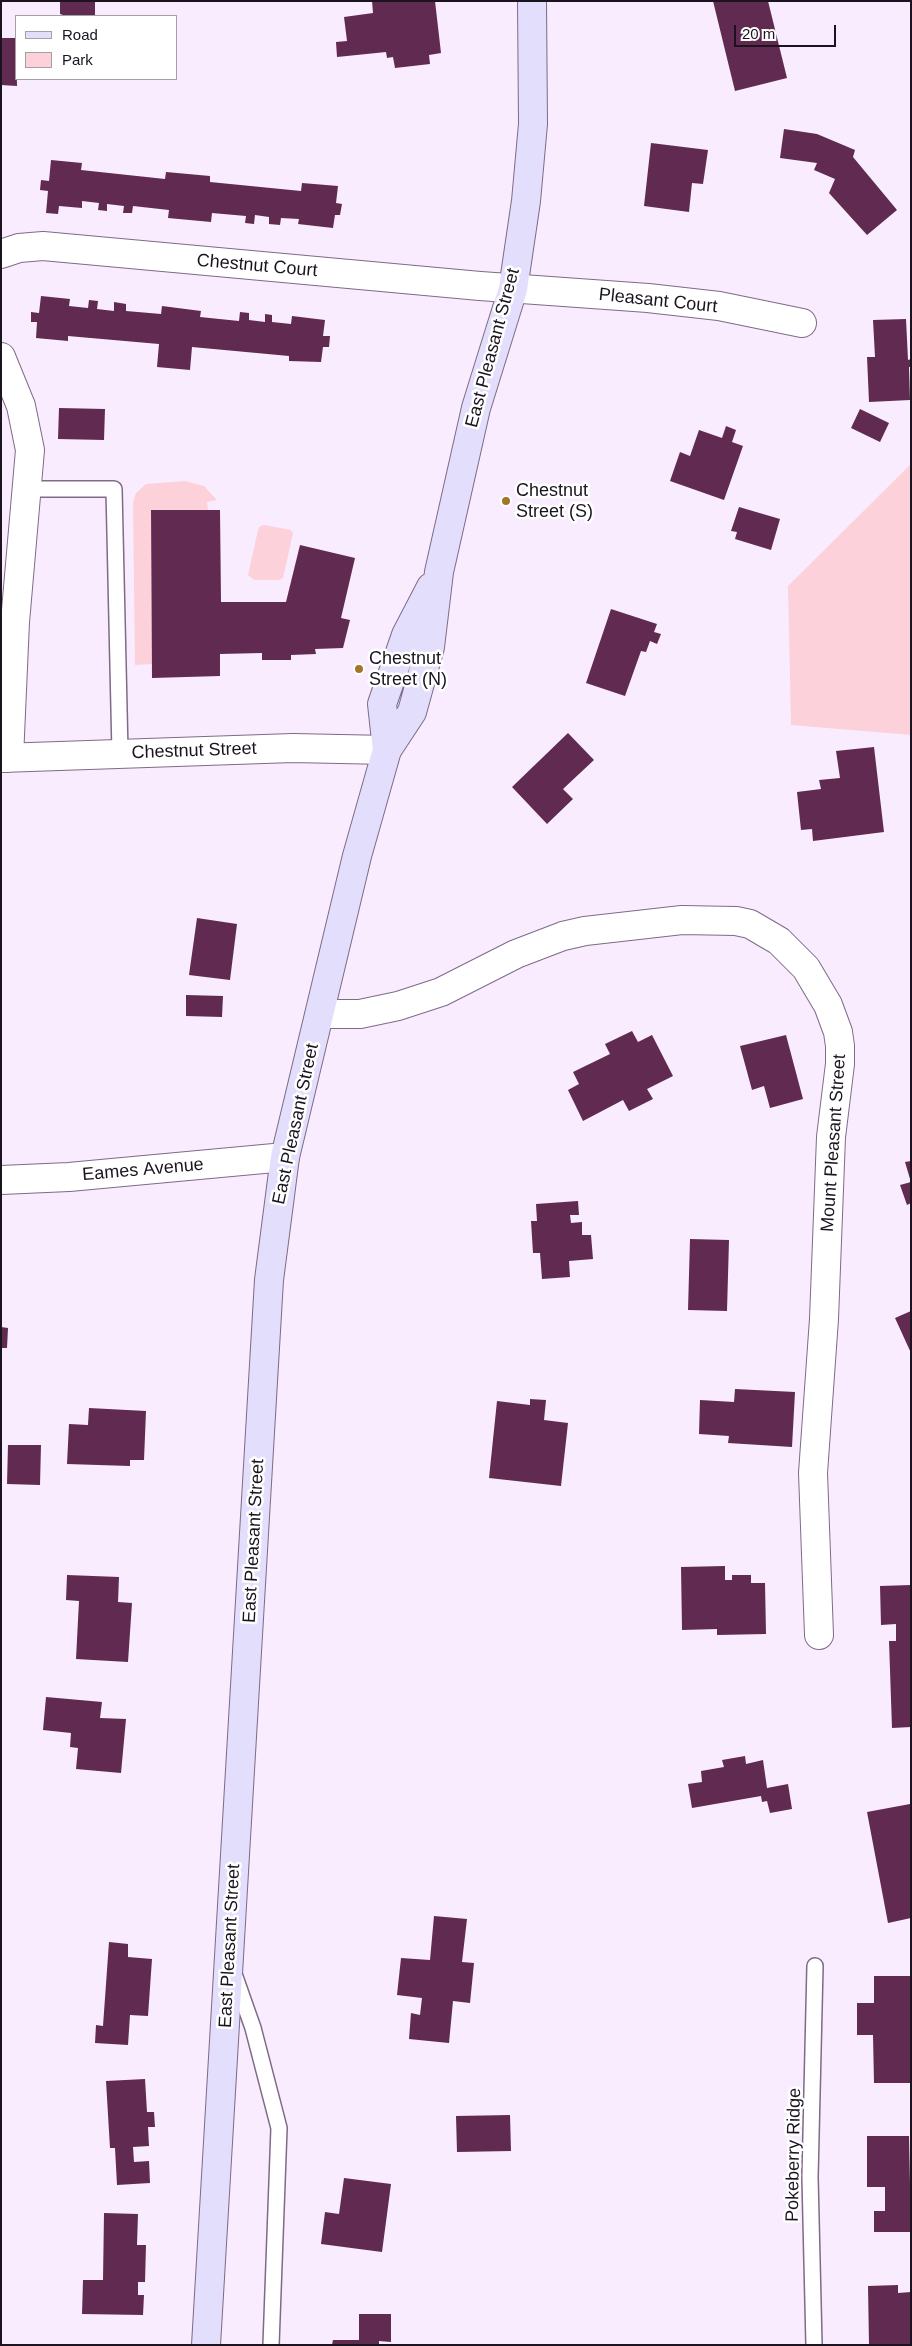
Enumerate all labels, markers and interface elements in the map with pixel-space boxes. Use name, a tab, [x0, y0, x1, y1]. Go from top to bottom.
legend	[15, 15, 178, 80]
scale bar	[737, 15, 840, 47]
text: 20 m	[742, 25, 775, 42]
text: Road	[62, 26, 98, 43]
text: Park	[62, 51, 93, 68]
street label: Chestnut Court	[196, 250, 318, 282]
street label: East Pleasant Street	[461, 266, 525, 430]
street label: Pleasant Court	[598, 284, 718, 318]
place label: Chestnut Street (S)	[516, 480, 593, 522]
marker: Chestnut Street (S)	[500, 495, 512, 507]
place label: Chestnut Street (N)	[369, 648, 447, 691]
marker: Chestnut Street (N)	[353, 663, 365, 675]
street label: Chestnut Street	[131, 738, 257, 764]
street label: East Pleasant Street	[268, 1042, 324, 1206]
street label: Mount Pleasant Street	[817, 1053, 851, 1233]
street label: Eames Avenue	[81, 1154, 205, 1186]
street label: East Pleasant Street	[239, 1459, 269, 1623]
street label: East Pleasant Street	[215, 1864, 245, 2028]
street label: Pokeberry Ridge	[782, 2088, 806, 2222]

